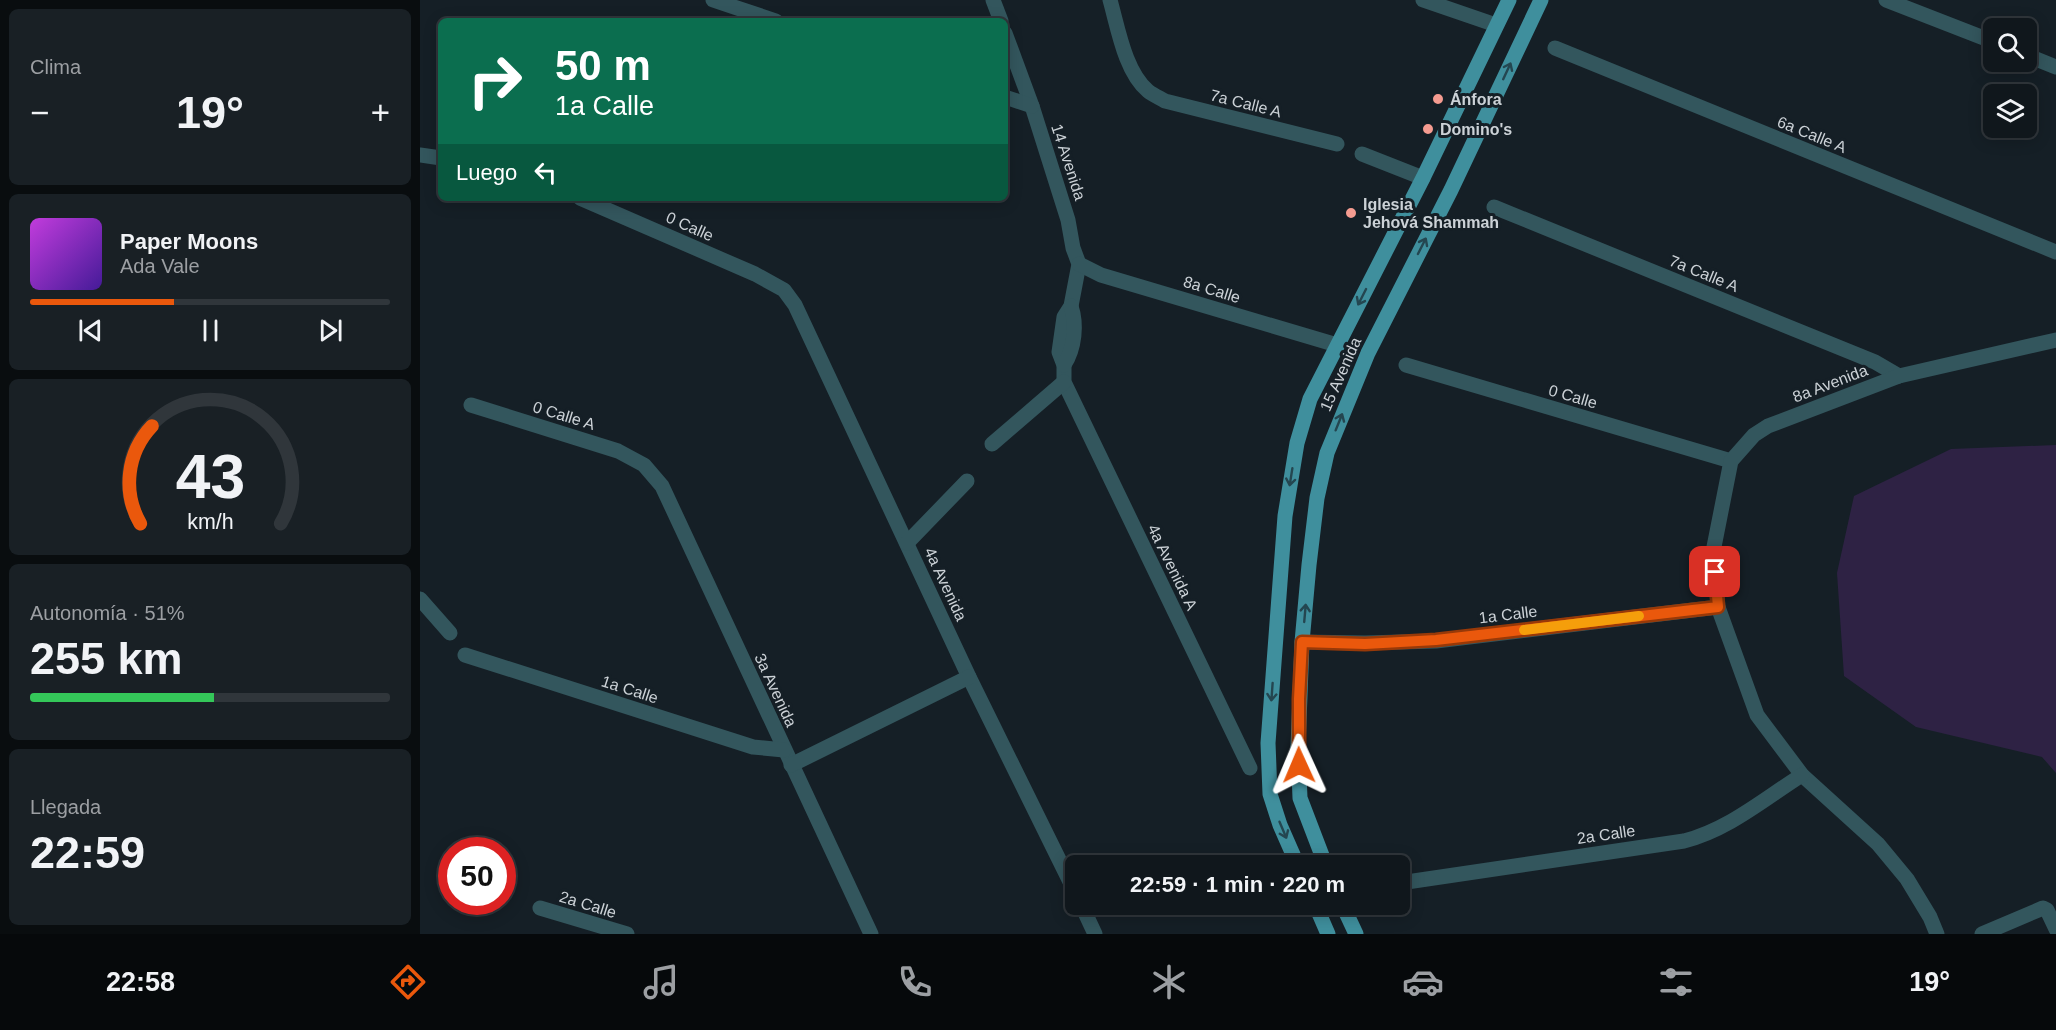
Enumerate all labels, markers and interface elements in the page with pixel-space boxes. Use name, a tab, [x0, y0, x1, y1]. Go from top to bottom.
map controls	[1983, 18, 2037, 138]
button: search	[1983, 18, 2037, 72]
icon: right	[456, 42, 534, 120]
text: 50 m	[555, 42, 651, 89]
text: Clima	[30, 56, 81, 78]
one-way arrow	[1502, 62, 1514, 80]
button: layers	[1983, 84, 2037, 138]
street label: 7a Calle A	[1208, 86, 1284, 121]
text: 19°	[176, 87, 244, 138]
place label: Ánfora	[1450, 90, 1502, 108]
text: 1a Calle	[555, 91, 654, 121]
marker: Ánfora	[1431, 92, 1445, 106]
text: −	[30, 94, 49, 131]
text: +	[371, 94, 390, 131]
street label: 6a Calle A	[1775, 113, 1849, 156]
place label: Domino's	[1440, 121, 1512, 138]
street label: 14 Avenida	[1048, 122, 1089, 202]
marker: Domino's	[1421, 122, 1435, 136]
icon: left	[529, 156, 562, 189]
text: Luego	[456, 160, 517, 185]
place label: Iglesia Jehová Shammah	[1363, 196, 1499, 231]
marker: Iglesia Jehová Shammah	[1344, 206, 1358, 220]
street label: 0 Calle	[664, 209, 716, 244]
text: Paper Moons	[120, 229, 258, 254]
one-way arrow	[1416, 238, 1428, 255]
street label: 7a Calle A	[1667, 252, 1741, 295]
text: Ada Vale	[120, 255, 200, 277]
street label: 8a Calle	[1181, 273, 1243, 306]
one-way arrow	[1355, 288, 1367, 306]
icon: previous	[74, 314, 107, 347]
icon: pause	[194, 314, 227, 347]
icon: next	[314, 314, 347, 347]
street label: 15 Avenida	[1317, 335, 1364, 414]
street label: 8a Avenida	[1790, 361, 1870, 406]
street label: 0 Calle	[1547, 381, 1599, 412]
street label: 0 Calle A	[531, 398, 597, 433]
one-way arrow	[1334, 413, 1345, 432]
text: 43	[175, 442, 245, 511]
one-way arrow	[1286, 467, 1297, 487]
text: km/h	[187, 510, 233, 534]
street label: 4a Avenida A	[1144, 522, 1201, 613]
street label: 4a Avenida	[921, 545, 970, 624]
pin	[1689, 546, 1740, 597]
icon: arrive	[1698, 555, 1731, 588]
text: Autonomía · 51%	[30, 602, 185, 624]
street label: 1a Calle	[1478, 602, 1538, 627]
one-way arrow	[1300, 604, 1311, 624]
text: 255 km	[30, 633, 183, 684]
street label: 3a Avenida	[751, 651, 800, 730]
street label: 1a Calle	[599, 672, 660, 707]
one-way arrow	[1266, 682, 1277, 702]
position arrow	[1267, 733, 1331, 797]
text: Llegada	[30, 796, 101, 818]
one-way arrow	[1278, 821, 1289, 839]
street label: 2a Calle	[1576, 822, 1636, 847]
text: 22:59	[30, 827, 145, 878]
speed limit sign: 50	[438, 837, 516, 915]
text: 22:59 · 1 min · 220 m	[1130, 872, 1345, 897]
street label: 2a Calle	[557, 888, 619, 921]
icon: directions	[387, 961, 429, 1003]
icon: music	[640, 961, 682, 1003]
icon: phone	[894, 961, 936, 1003]
icon: climate	[1148, 961, 1190, 1003]
icon: car	[1402, 961, 1444, 1003]
icon: filters	[1655, 961, 1697, 1003]
text: 22:58	[106, 967, 175, 997]
text: 19°	[1909, 967, 1950, 997]

